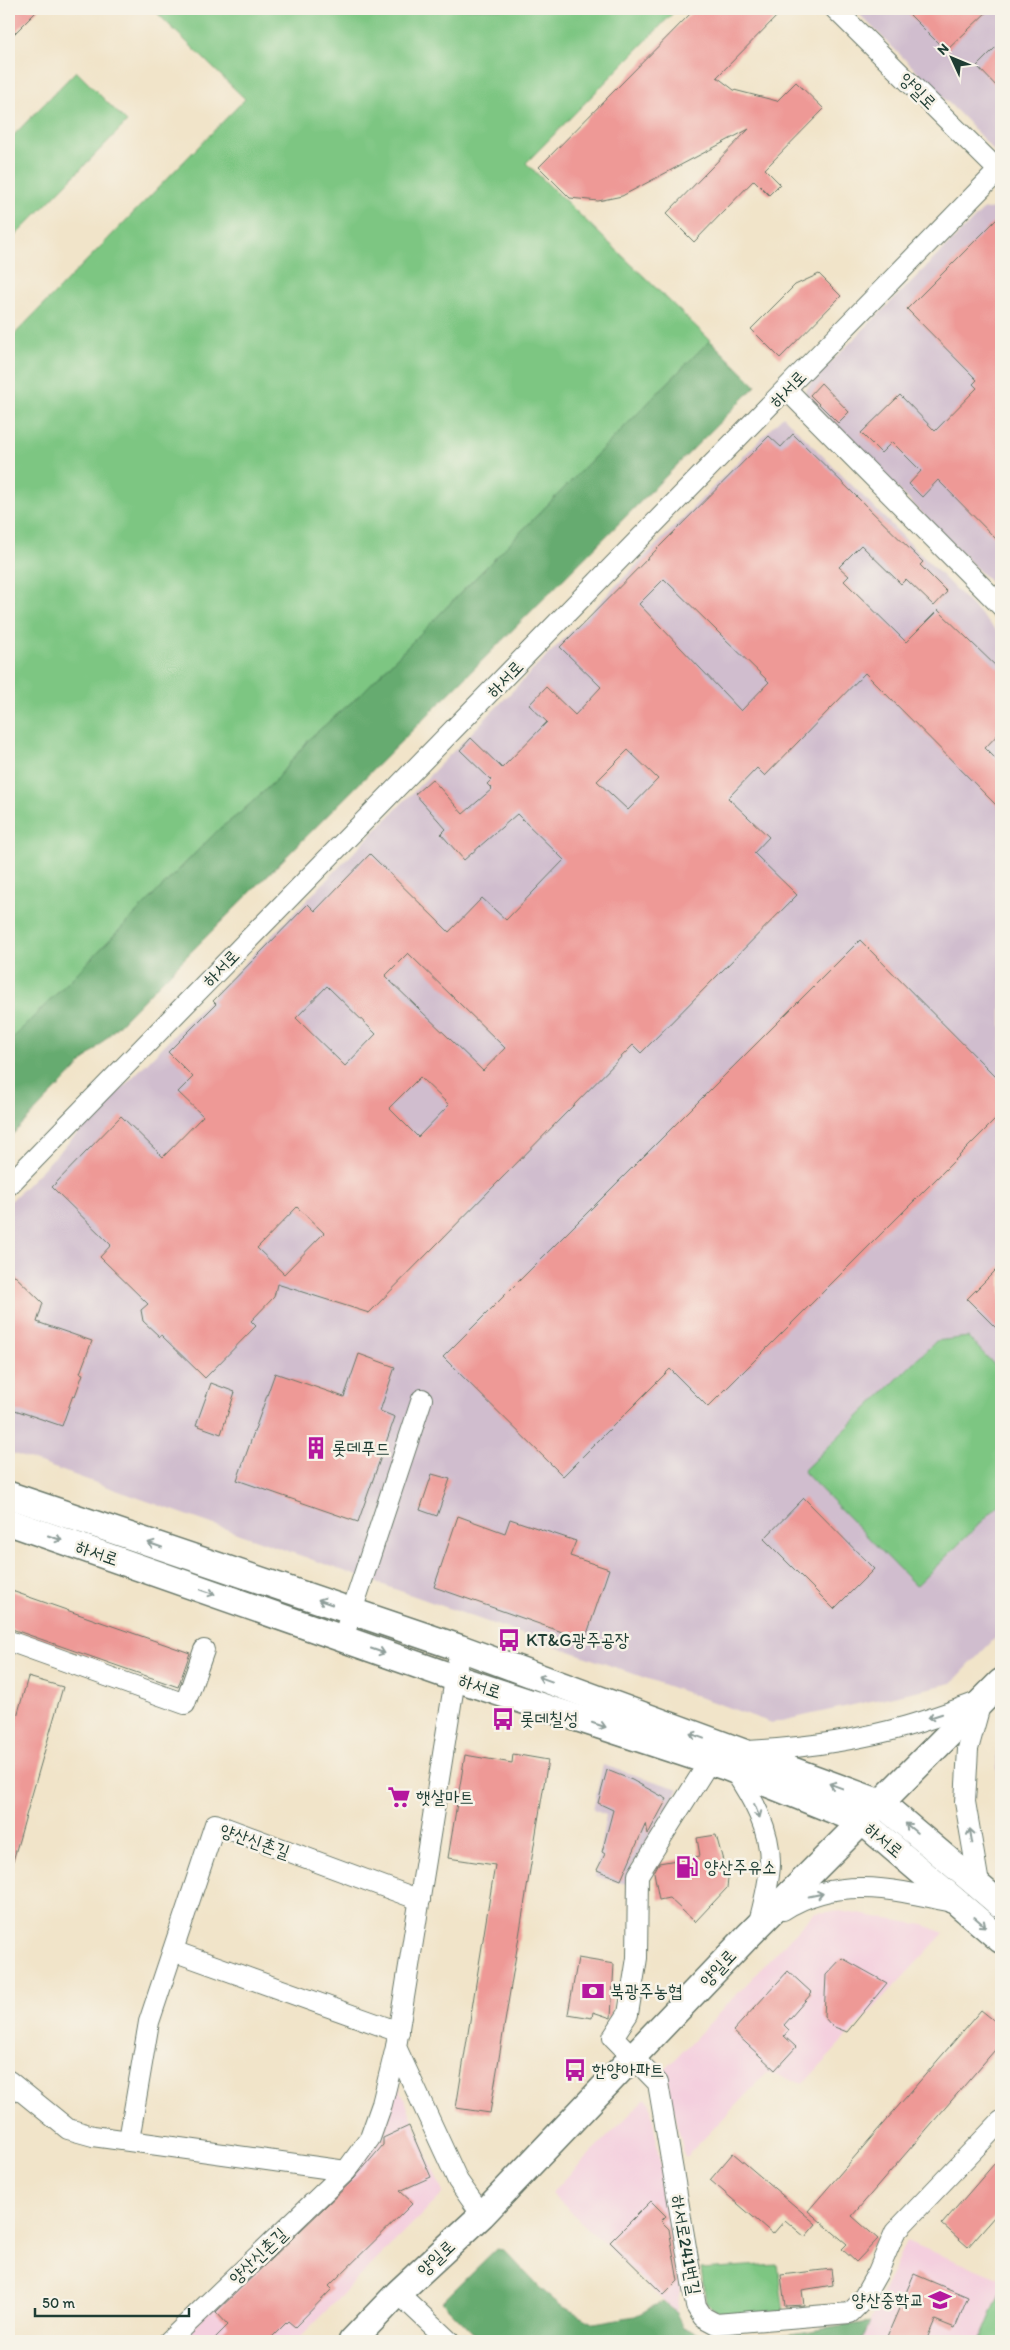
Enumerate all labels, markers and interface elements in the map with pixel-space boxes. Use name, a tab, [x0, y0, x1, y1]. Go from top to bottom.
north arrow	[928, 32, 978, 82]
text: N	[934, 40, 952, 59]
street label: 양일로	[895, 68, 941, 114]
street label: 하서로	[765, 366, 811, 412]
street label: 하서로	[482, 656, 528, 702]
street label: 하서로	[198, 945, 244, 991]
building icon: 롯데푸드	[303, 1435, 329, 1461]
place label: 롯데푸드	[332, 1437, 390, 1459]
one-way arrow	[47, 1534, 62, 1543]
street label: 하서로	[73, 1536, 121, 1570]
one-way arrow	[147, 1539, 163, 1549]
one-way arrow	[200, 1588, 216, 1597]
one-way arrow	[318, 1597, 334, 1607]
bus stop icon: KT&G광주공장	[496, 1627, 522, 1653]
place label: KT&G광주공장	[526, 1629, 630, 1651]
one-way arrow	[370, 1647, 386, 1656]
street label: 하서로	[456, 1669, 504, 1703]
one-way arrow	[537, 1674, 553, 1683]
bus stop icon: 롯데칠성	[490, 1706, 516, 1732]
place label: 롯데칠성	[520, 1708, 578, 1730]
one-way arrow	[928, 1712, 944, 1722]
one-way arrow	[590, 1721, 606, 1730]
one-way arrow	[690, 1731, 705, 1740]
one-way arrow	[828, 1781, 844, 1790]
supermarket icon: 햇살마트	[386, 1784, 412, 1810]
place label: 햇살마트	[416, 1786, 474, 1808]
one-way arrow	[753, 1803, 762, 1818]
street label: 하서로	[860, 1818, 908, 1862]
street label: 양산신촌길	[217, 1819, 293, 1863]
one-way arrow	[905, 1822, 918, 1833]
one-way arrow	[966, 1828, 976, 1844]
fuel station icon: 양산주유소	[674, 1854, 700, 1880]
place label: 양산주유소	[704, 1856, 776, 1878]
one-way arrow	[807, 1889, 823, 1899]
one-way arrow	[973, 1916, 986, 1927]
street label: 양일로	[695, 1945, 741, 1991]
bank icon: 북광주농협	[580, 1978, 606, 2004]
place label: 북광주농협	[610, 1980, 682, 2002]
bus stop icon: 한양아파트	[562, 2057, 588, 2083]
place label: 한양아파트	[592, 2059, 664, 2081]
street label: 하서로241번길	[666, 2193, 706, 2297]
street label: 양산신촌길	[224, 2223, 292, 2289]
street label: 양일로	[413, 2235, 459, 2281]
scale bar	[35, 2285, 189, 2317]
school or university icon: 양산중학교	[927, 2287, 953, 2313]
place label: 양산중학교	[852, 2289, 924, 2311]
text: 50 m	[42, 2294, 75, 2312]

